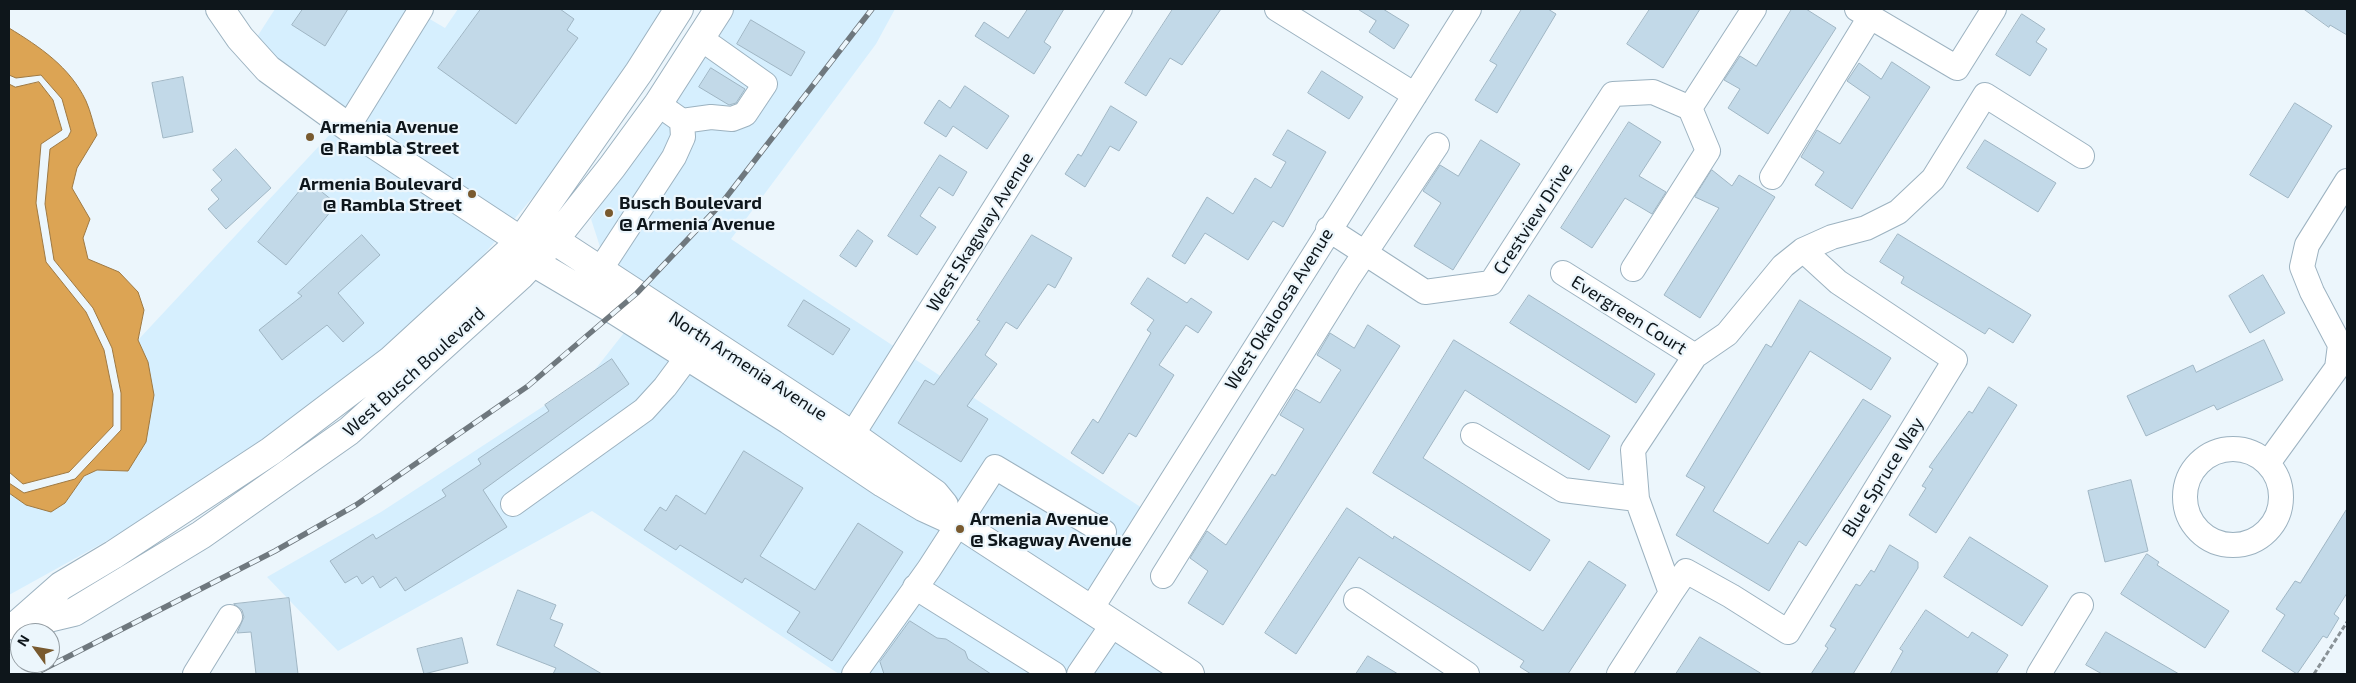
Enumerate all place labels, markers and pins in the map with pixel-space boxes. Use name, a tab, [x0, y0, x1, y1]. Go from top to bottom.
place label: Armenia Avenue @ Rambla Street	[320, 116, 459, 158]
marker: Armenia Avenue @ Rambla Street	[304, 131, 316, 143]
place label: Armenia Boulevard @ Rambla Street	[299, 173, 462, 215]
marker: Armenia Boulevard @ Rambla Street	[466, 188, 478, 200]
place label: Busch Boulevard @ Armenia Avenue	[619, 192, 775, 234]
marker: Busch Boulevard @ Armenia Avenue	[603, 207, 615, 219]
place label: Armenia Avenue @ Skagway Avenue	[970, 508, 1132, 550]
marker: Armenia Avenue @ Skagway Avenue	[954, 523, 966, 535]

